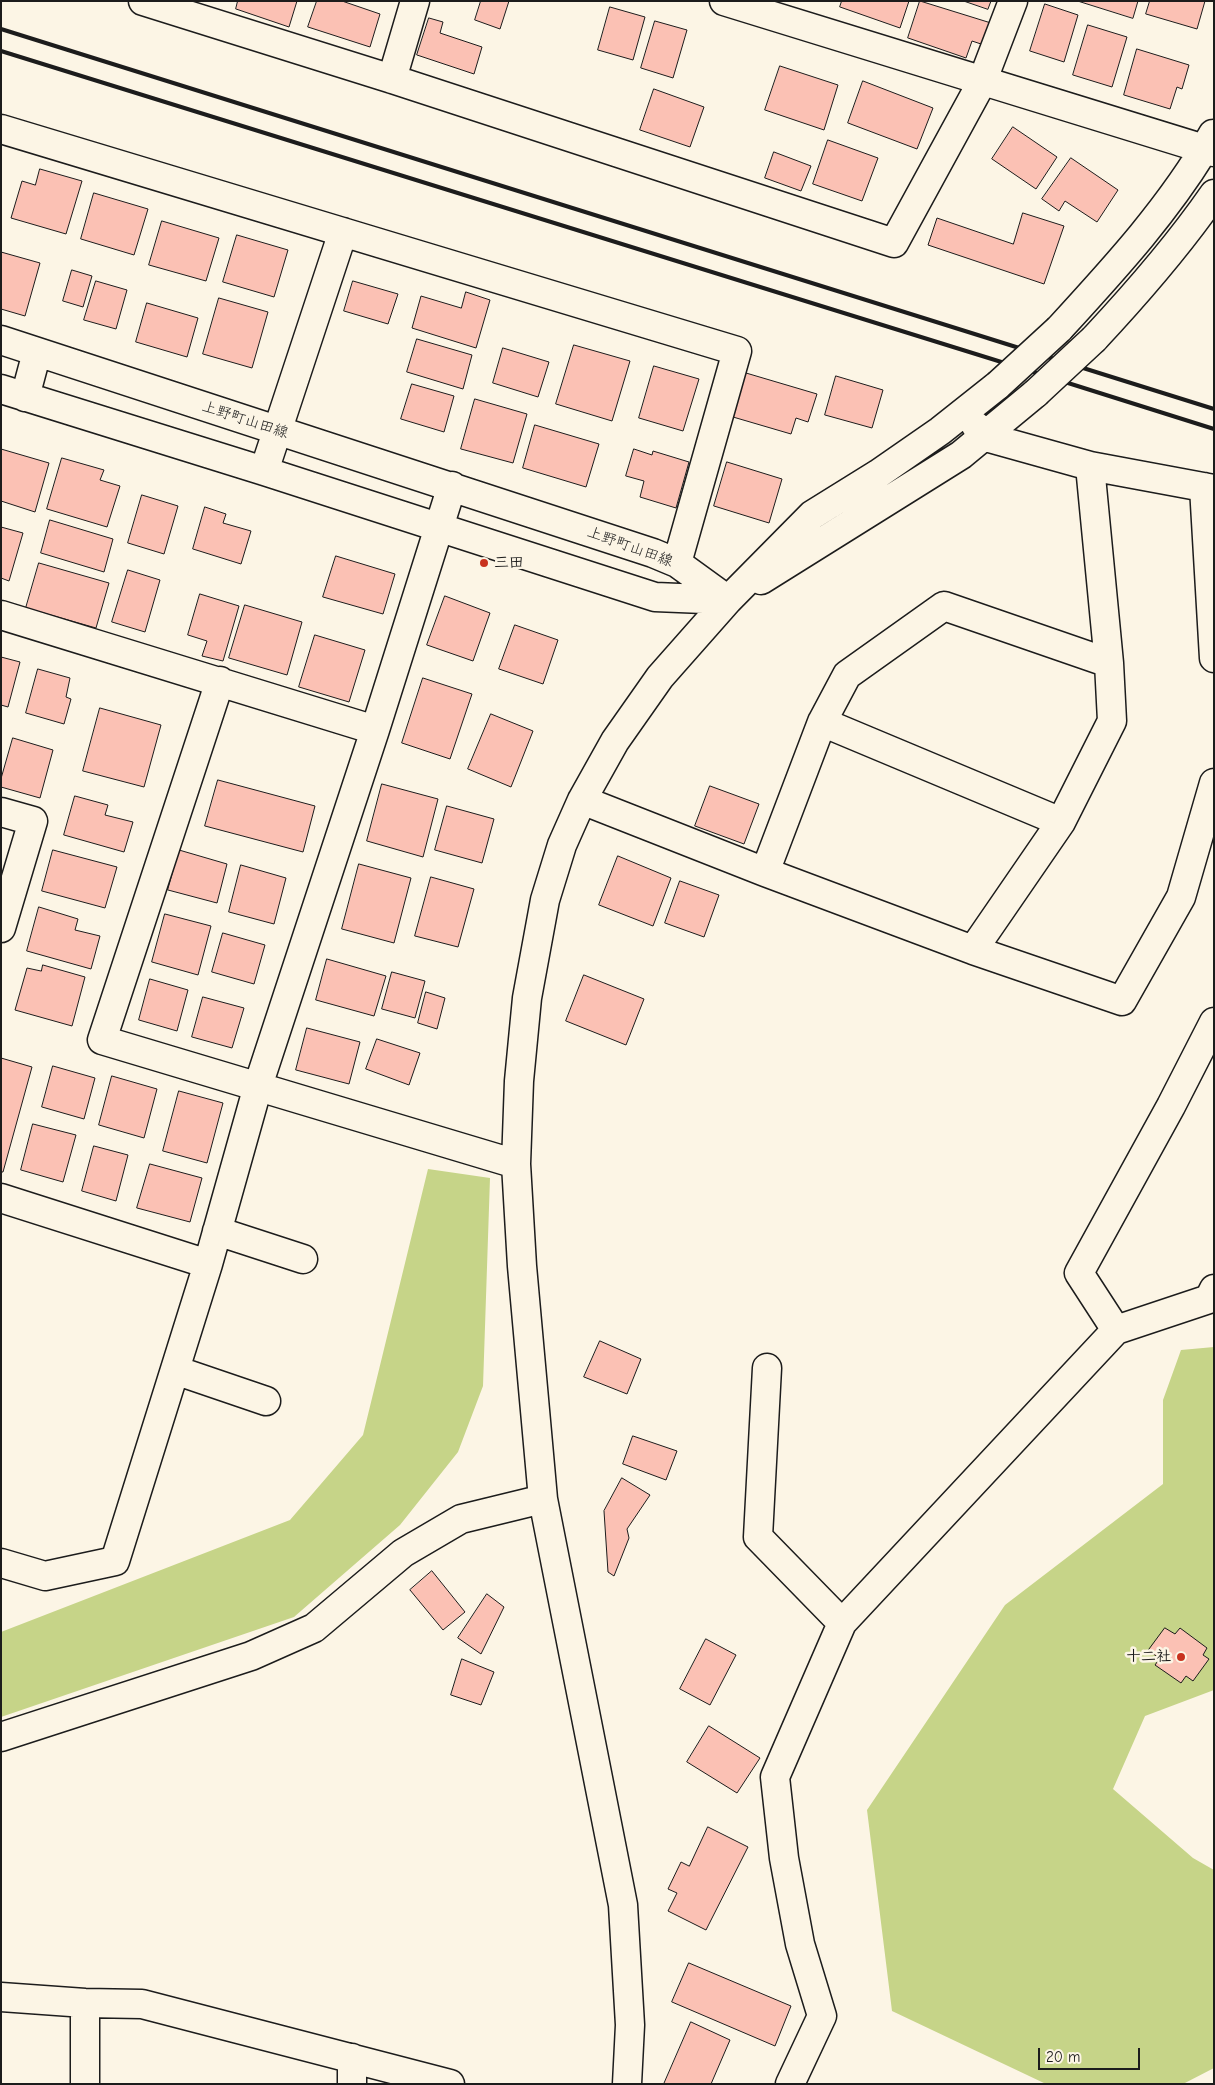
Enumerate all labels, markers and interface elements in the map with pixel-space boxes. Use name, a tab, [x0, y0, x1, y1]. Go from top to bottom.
street label: 上野町山田線	[199, 398, 291, 442]
street label: 上野町山田線	[585, 523, 675, 571]
place label: 三田	[494, 554, 524, 572]
marker: 三田	[478, 557, 490, 569]
place label: 十二社	[1126, 1648, 1171, 1666]
marker: 十二社	[1175, 1651, 1187, 1663]
scale bar	[1040, 2038, 1142, 2070]
text: 20 m	[1046, 2048, 1080, 2066]

